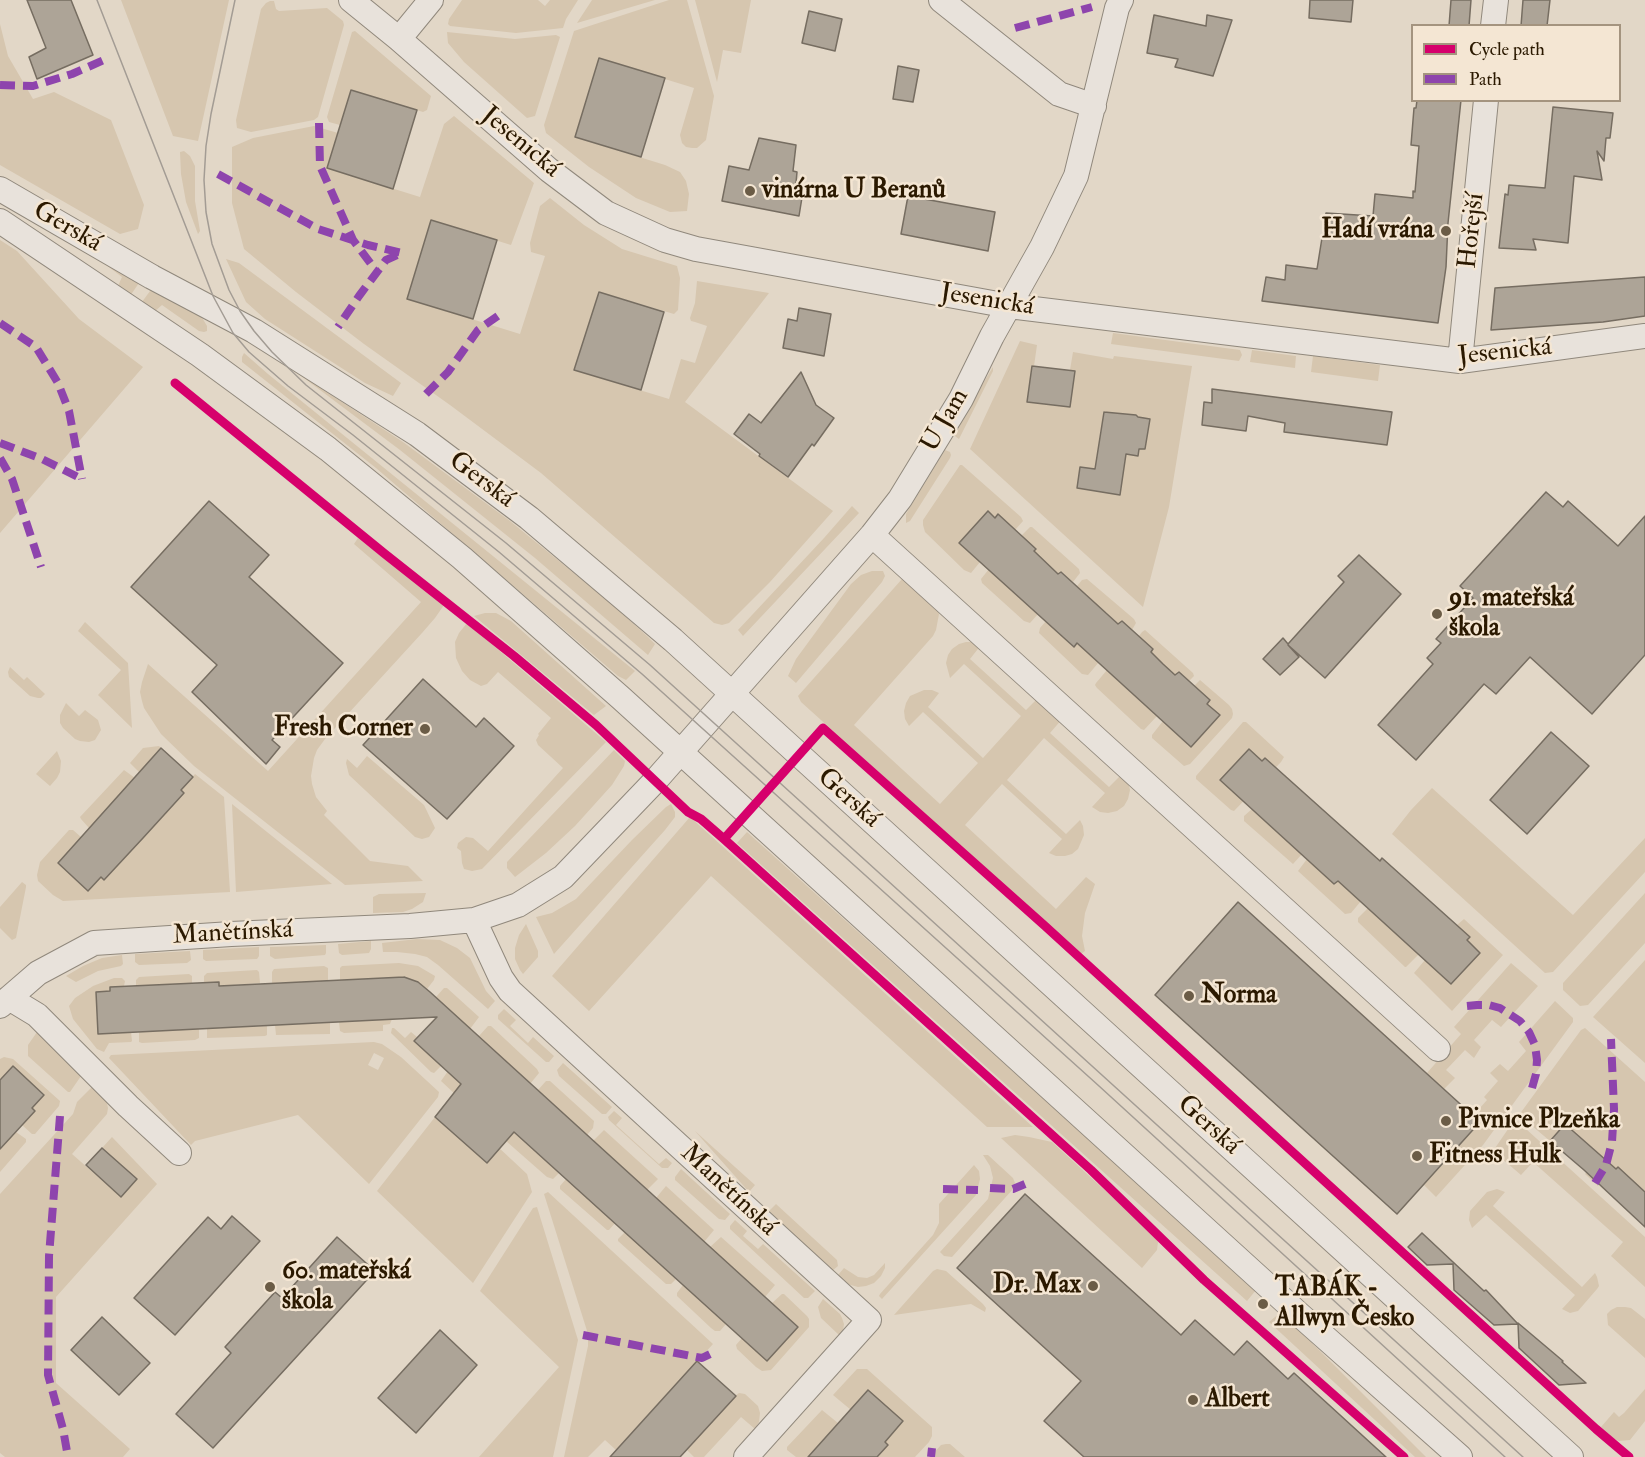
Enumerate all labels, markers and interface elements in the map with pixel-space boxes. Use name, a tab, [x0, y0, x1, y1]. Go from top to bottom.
legend	[1411, 24, 1621, 102]
text: Cycle path	[1469, 38, 1545, 61]
text: Path	[1469, 68, 1502, 91]
street label: Jesenická	[474, 101, 566, 185]
place label: vinárna U Beranů	[762, 175, 946, 207]
marker: vinárna U Beranů	[743, 184, 757, 198]
street label: Hořejší	[1454, 192, 1492, 270]
street label: Gerská	[27, 196, 107, 260]
place label: Hadí vrána	[1321, 215, 1434, 247]
marker: Hadí vrána	[1439, 224, 1453, 238]
street label: Jesenická	[938, 278, 1036, 324]
street label: Jesenická	[1456, 333, 1554, 373]
street label: U Jam	[915, 384, 977, 458]
street label: Gerská	[442, 446, 520, 516]
place label: 91. mateřská škola	[1449, 583, 1574, 644]
marker: 91. mateřská škola	[1430, 607, 1444, 621]
place label: Fresh Corner	[274, 713, 413, 745]
marker: Fresh Corner	[418, 722, 432, 736]
street label: Gerská	[810, 763, 886, 835]
street label: Manětínská	[172, 915, 294, 953]
place label: Norma	[1201, 980, 1277, 1012]
marker: Norma	[1182, 989, 1196, 1003]
street label: Gerská	[1170, 1090, 1246, 1162]
place label: Pivnice Plzeňka	[1458, 1105, 1620, 1137]
marker: Pivnice Plzeňka	[1439, 1114, 1453, 1128]
street label: Manětínská	[673, 1138, 783, 1244]
place label: Fitness Hulk	[1429, 1140, 1561, 1172]
marker: Fitness Hulk	[1410, 1149, 1424, 1163]
place label: 60. mateřská škola	[282, 1256, 411, 1318]
place label: Dr. Max	[993, 1270, 1081, 1302]
place label: TABÁK - Allwyn Česko	[1275, 1273, 1414, 1334]
marker: Dr. Max	[1086, 1279, 1100, 1293]
marker: 60. mateřská škola	[263, 1280, 277, 1294]
marker: TABÁK - Allwyn Česko	[1256, 1297, 1270, 1311]
place label: Albert	[1205, 1384, 1270, 1416]
marker: Albert	[1186, 1393, 1200, 1407]

